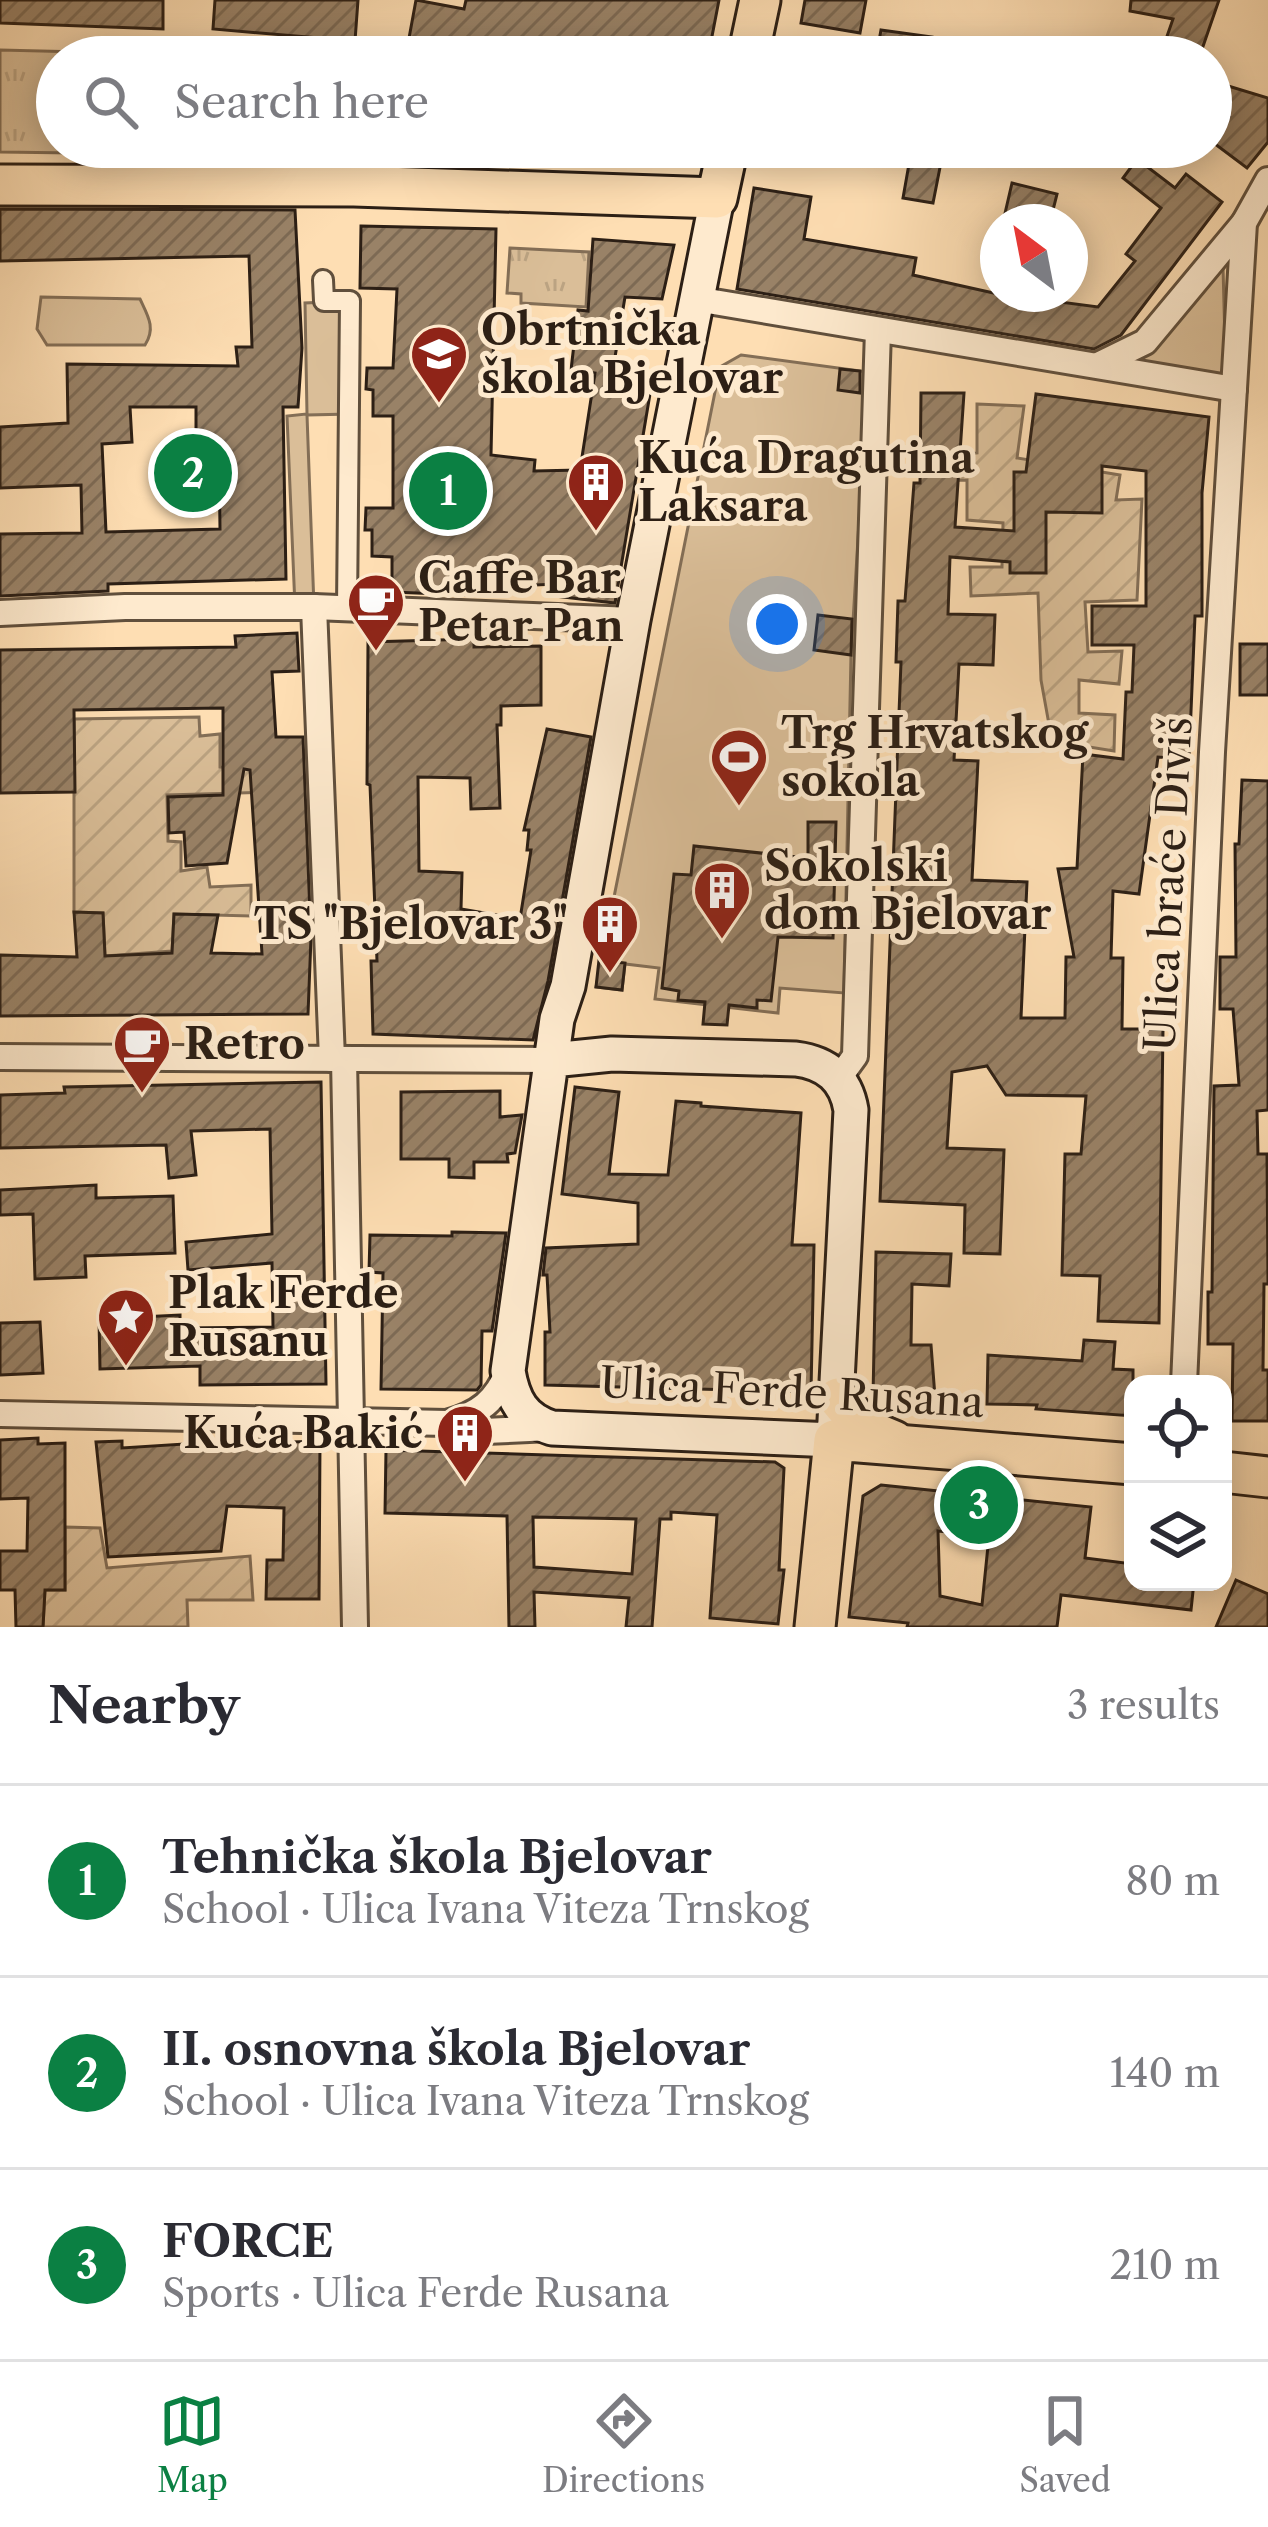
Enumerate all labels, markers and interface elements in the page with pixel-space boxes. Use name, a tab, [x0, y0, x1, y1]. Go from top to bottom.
search box	[36, 36, 1232, 168]
icon: search	[78, 69, 144, 135]
text: Search here	[174, 74, 429, 130]
north arrow	[980, 204, 1088, 312]
place label: Obrtnička škola Bjelovar	[481, 304, 784, 404]
school or university icon: Obrtnička škola Bjelovar	[408, 323, 470, 405]
pin: 2	[154, 428, 232, 518]
place label: Kuća Dragutina Laksara	[638, 432, 975, 532]
pin: 1	[409, 446, 487, 536]
building icon: Kuća Dragutina Laksara	[565, 451, 627, 533]
place label: Caffe Bar Petar Pan	[418, 552, 624, 652]
cafe icon: Caffe Bar Petar Pan	[345, 571, 407, 653]
your location	[747, 594, 807, 654]
place label: Trg Hrvatskog sokola	[781, 707, 1089, 807]
street label: Ulica braće Diviš	[1133, 715, 1203, 1053]
sports icon: Trg Hrvatskog sokola	[708, 726, 770, 808]
place label: Sokolski dom Bjelovar	[764, 840, 1052, 940]
building icon: Sokolski dom Bjelovar	[691, 859, 753, 941]
building icon: TS "Bjelovar 3"	[579, 893, 641, 975]
place label: TS "Bjelovar 3"	[254, 898, 568, 950]
cafe icon: Retro	[111, 1013, 173, 1095]
place label: Retro	[184, 1018, 305, 1070]
place label: Plak Ferde Rusanu	[168, 1267, 398, 1367]
place icon: Plak Ferde Rusanu	[95, 1286, 157, 1368]
street label: Ulica Ferde Rusana	[599, 1356, 986, 1428]
map controls	[1124, 1375, 1232, 1591]
button: locate	[1124, 1375, 1232, 1483]
building icon: Kuća Bakić	[434, 1402, 496, 1484]
place label: Kuća Bakić	[183, 1407, 423, 1459]
pin: 3	[940, 1460, 1018, 1550]
button: layers	[1124, 1483, 1232, 1591]
text: Nearby	[48, 1674, 240, 1736]
text: 3 results	[1067, 1681, 1220, 1729]
text: Tehnička škola Bjelovar	[162, 1829, 712, 1885]
text: 1	[78, 1857, 96, 1905]
text: 80 m	[1125, 1857, 1220, 1905]
text: School · Ulica Ivana Viteza Trnskog	[162, 1885, 809, 1933]
text: II. osnovna škola Bjelovar	[162, 2021, 750, 2077]
text: 2	[75, 2049, 99, 2097]
text: 140 m	[1110, 2049, 1220, 2097]
text: School · Ulica Ivana Viteza Trnskog	[162, 2077, 809, 2125]
text: FORCE	[162, 2213, 334, 2269]
text: 3	[76, 2241, 98, 2289]
text: 210 m	[1110, 2241, 1220, 2289]
text: Sports · Ulica Ferde Rusana	[162, 2269, 669, 2317]
tab: Map	[157, 2388, 228, 2501]
tab: Directions	[542, 2388, 705, 2501]
tab: Saved	[1019, 2388, 1111, 2501]

